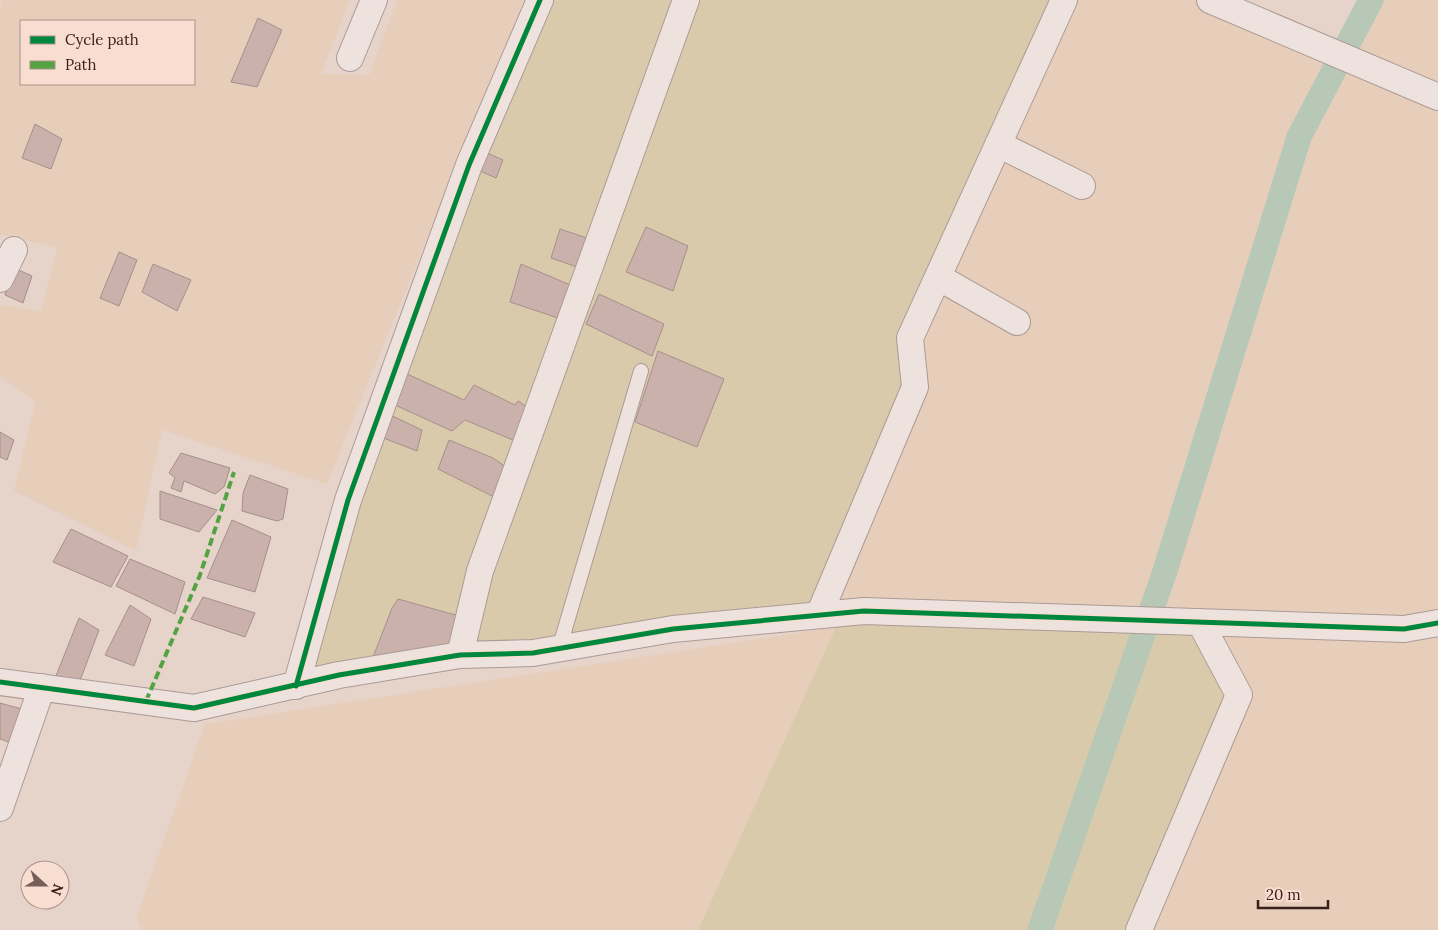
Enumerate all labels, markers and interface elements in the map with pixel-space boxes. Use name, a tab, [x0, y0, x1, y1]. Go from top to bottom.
legend	[20, 20, 195, 85]
text: Cycle path	[65, 30, 139, 49]
text: Path	[65, 55, 96, 74]
north arrow	[20, 860, 70, 910]
scale bar	[1258, 878, 1328, 910]
text: N	[47, 881, 67, 898]
text: 20 m	[1266, 885, 1301, 904]

